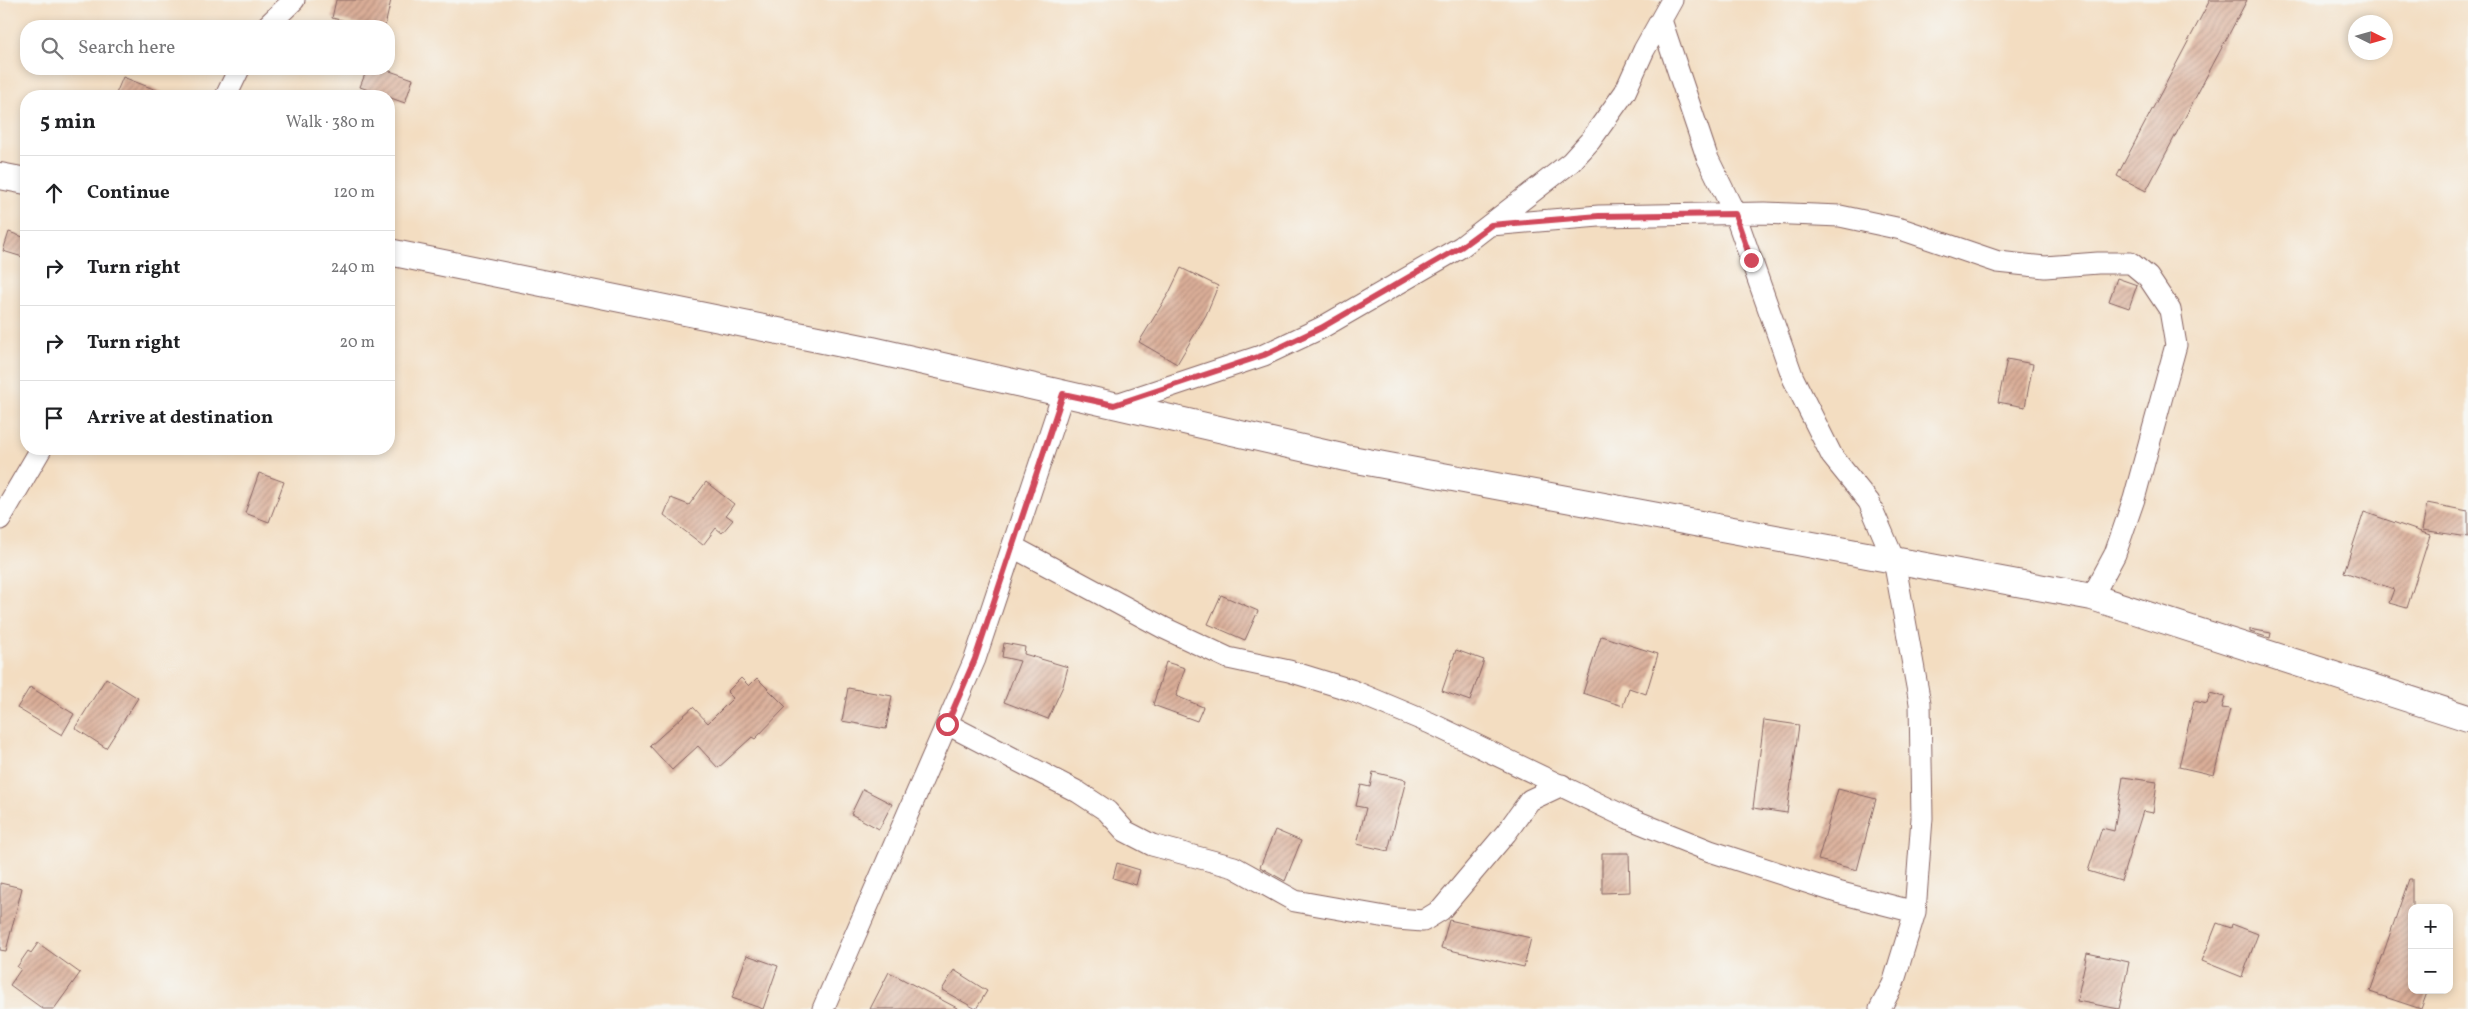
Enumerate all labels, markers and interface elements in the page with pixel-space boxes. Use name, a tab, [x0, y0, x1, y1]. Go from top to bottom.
north arrow	[2348, 15, 2393, 60]
search box	[20, 20, 395, 75]
icon: search	[38, 34, 66, 62]
text: Search here	[78, 35, 175, 61]
text: 5 min	[40, 108, 96, 137]
text: Walk · 380 m	[286, 112, 375, 134]
icon: ahead	[40, 179, 68, 207]
text: Continue	[87, 180, 170, 206]
text: 120 m	[333, 182, 375, 204]
route end	[1740, 249, 1763, 272]
icon: right	[40, 254, 68, 282]
text: Turn right	[87, 255, 180, 281]
text: 240 m	[331, 257, 375, 279]
icon: right	[40, 329, 68, 357]
text: Turn right	[87, 330, 180, 356]
text: 20 m	[340, 332, 375, 354]
icon: arrive	[40, 404, 68, 432]
text: Arrive at destination	[87, 405, 273, 431]
route start	[936, 713, 959, 736]
map controls	[2408, 904, 2453, 994]
button: +	[2408, 904, 2453, 949]
button: −	[2408, 949, 2453, 994]

